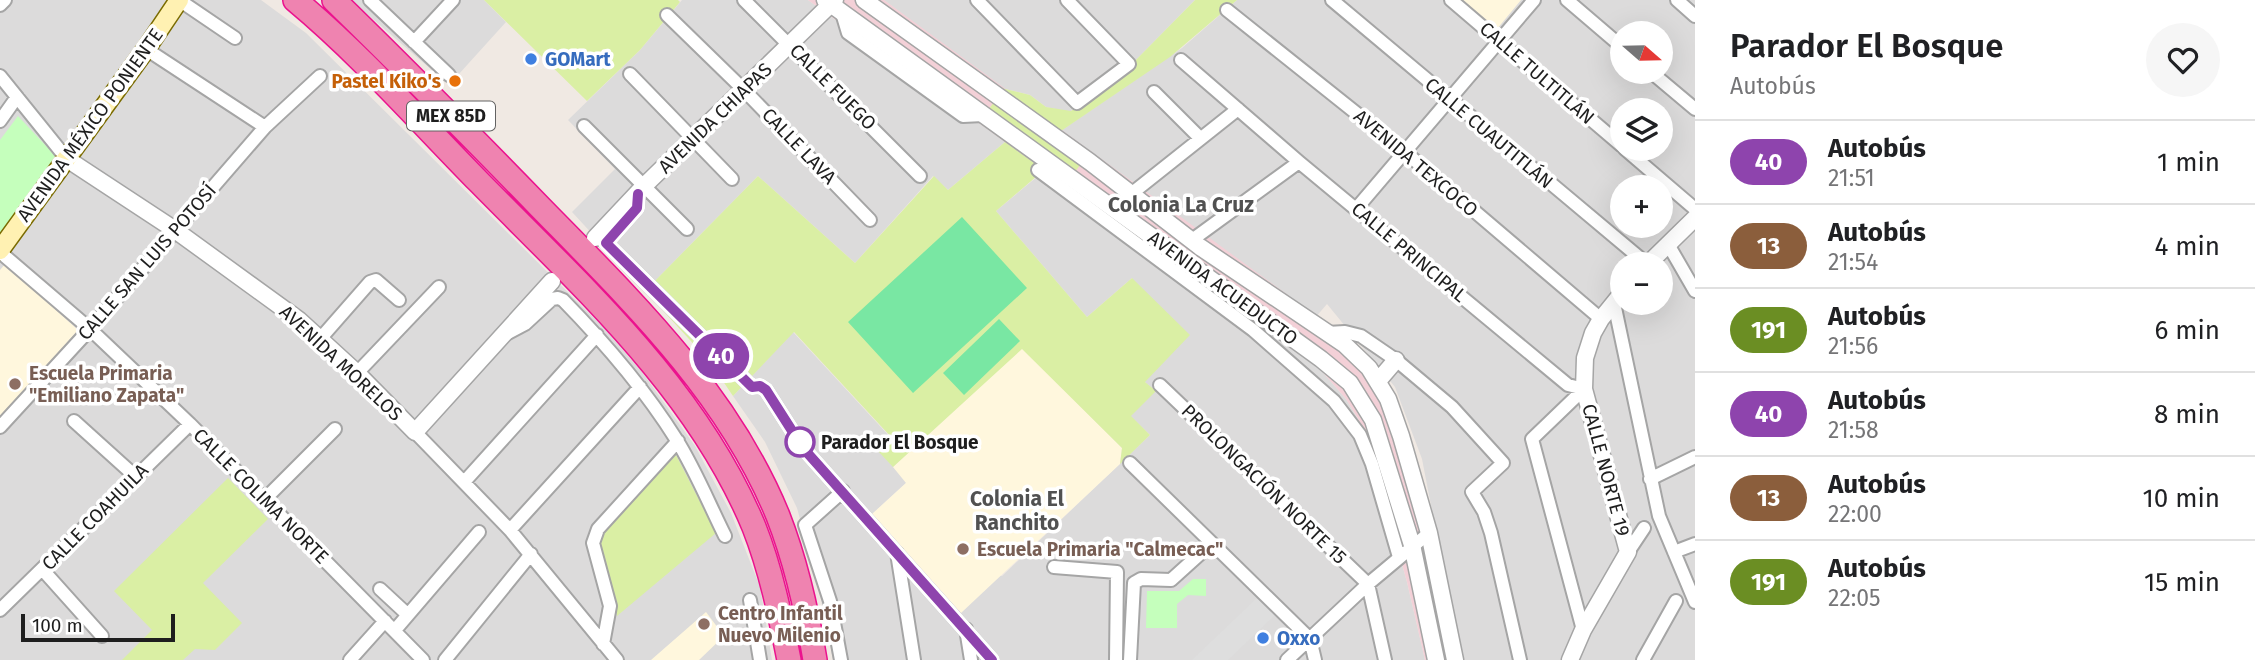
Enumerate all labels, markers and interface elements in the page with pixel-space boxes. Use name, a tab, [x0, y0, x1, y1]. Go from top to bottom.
street label: CALLE TULTITLÁN	[1475, 17, 1599, 129]
north arrow	[1610, 21, 1673, 84]
map controls	[1610, 21, 1673, 315]
button: heart	[2146, 23, 2220, 97]
street label: AVENIDA MÉXICO PONIENTE	[12, 24, 168, 226]
text: Parador El Bosque	[1730, 26, 2003, 66]
street label: CALLE FUEGO	[785, 39, 881, 135]
place label: GOMart	[545, 48, 611, 71]
marker: GOMart	[523, 51, 539, 67]
street label: AVENIDA CHIAPAS	[653, 58, 777, 178]
place label: Pastel Kiko's	[332, 70, 441, 93]
text: Autobús	[1730, 72, 1816, 100]
marker: Pastel Kiko's	[447, 73, 463, 89]
street label: CALLE CUAUTITLÁN	[1420, 73, 1558, 193]
button: layers	[1610, 98, 1673, 161]
road number: MEX 85D	[407, 102, 495, 131]
street label: CALLE LAVA	[757, 103, 841, 189]
street label: AVENIDA TEXCOCO	[1349, 104, 1483, 222]
text: Autobús	[1828, 133, 1926, 164]
text: 1 min	[2157, 147, 2220, 178]
text: 40	[1755, 148, 1782, 176]
text: 21:51	[1828, 164, 1875, 192]
button: +	[1610, 175, 1673, 238]
street label: CALLE SAN LUIS POTOSÍ	[73, 179, 221, 345]
district label: Colonia La Cruz	[1108, 192, 1254, 218]
street label: CALLE PRINCIPAL	[1347, 197, 1472, 307]
text: Autobús	[1828, 217, 1926, 248]
street label: AVENIDA ACUEDUCTO	[1144, 226, 1302, 350]
text: 4 min	[2154, 231, 2220, 262]
text: 13	[1757, 232, 1780, 260]
text: 21:54	[1828, 248, 1878, 276]
button: −	[1610, 252, 1673, 315]
street label: AVENIDA MORELOS	[275, 300, 407, 426]
text: Autobús	[1828, 301, 1926, 332]
text: 6 min	[2154, 315, 2220, 346]
text: 191	[1751, 316, 1786, 344]
text: 21:56	[1828, 332, 1878, 360]
line badge: 40	[690, 333, 752, 379]
text: 40	[707, 342, 735, 370]
place label: Escuela Primaria "Emiliano Zapata"	[29, 362, 184, 407]
marker: Escuela Primaria "Emiliano Zapata"	[7, 376, 23, 392]
text: Autobús	[1828, 385, 1926, 416]
street label: PROLONGACIÓN NORTE 15	[1177, 399, 1351, 569]
text: 8 min	[2154, 399, 2220, 430]
text: 40	[1755, 400, 1782, 428]
street label: CALLE NORTE 19	[1577, 401, 1635, 539]
text: 21:58	[1828, 416, 1879, 444]
street label: CALLE COLIMA NORTE	[188, 423, 334, 569]
marker: Parador El Bosque	[785, 427, 815, 457]
place label: Parador El Bosque	[821, 431, 979, 454]
street label: CALLE COAHUILA	[37, 459, 153, 575]
text: Autobús	[1828, 469, 1926, 500]
text: 10 min	[2142, 483, 2220, 514]
text: 13	[1757, 484, 1780, 512]
district label: Colonia El Ranchito	[970, 486, 1065, 536]
text: 22:00	[1828, 500, 1882, 528]
place label: Escuela Primaria "Calmecac"	[977, 538, 1223, 561]
marker: Escuela Primaria "Calmecac"	[955, 541, 971, 557]
text: Autobús	[1828, 553, 1926, 584]
text: 15 min	[2144, 567, 2220, 598]
text: 191	[1751, 568, 1786, 596]
text: 22:05	[1828, 584, 1881, 612]
place label: Centro Infantil Nuevo Milenio	[718, 602, 843, 647]
scale bar	[21, 611, 175, 643]
text: 100 m	[32, 614, 83, 637]
marker: Centro Infantil Nuevo Milenio	[696, 616, 712, 632]
place label: Oxxo	[1277, 627, 1320, 650]
marker: Oxxo	[1255, 630, 1271, 646]

